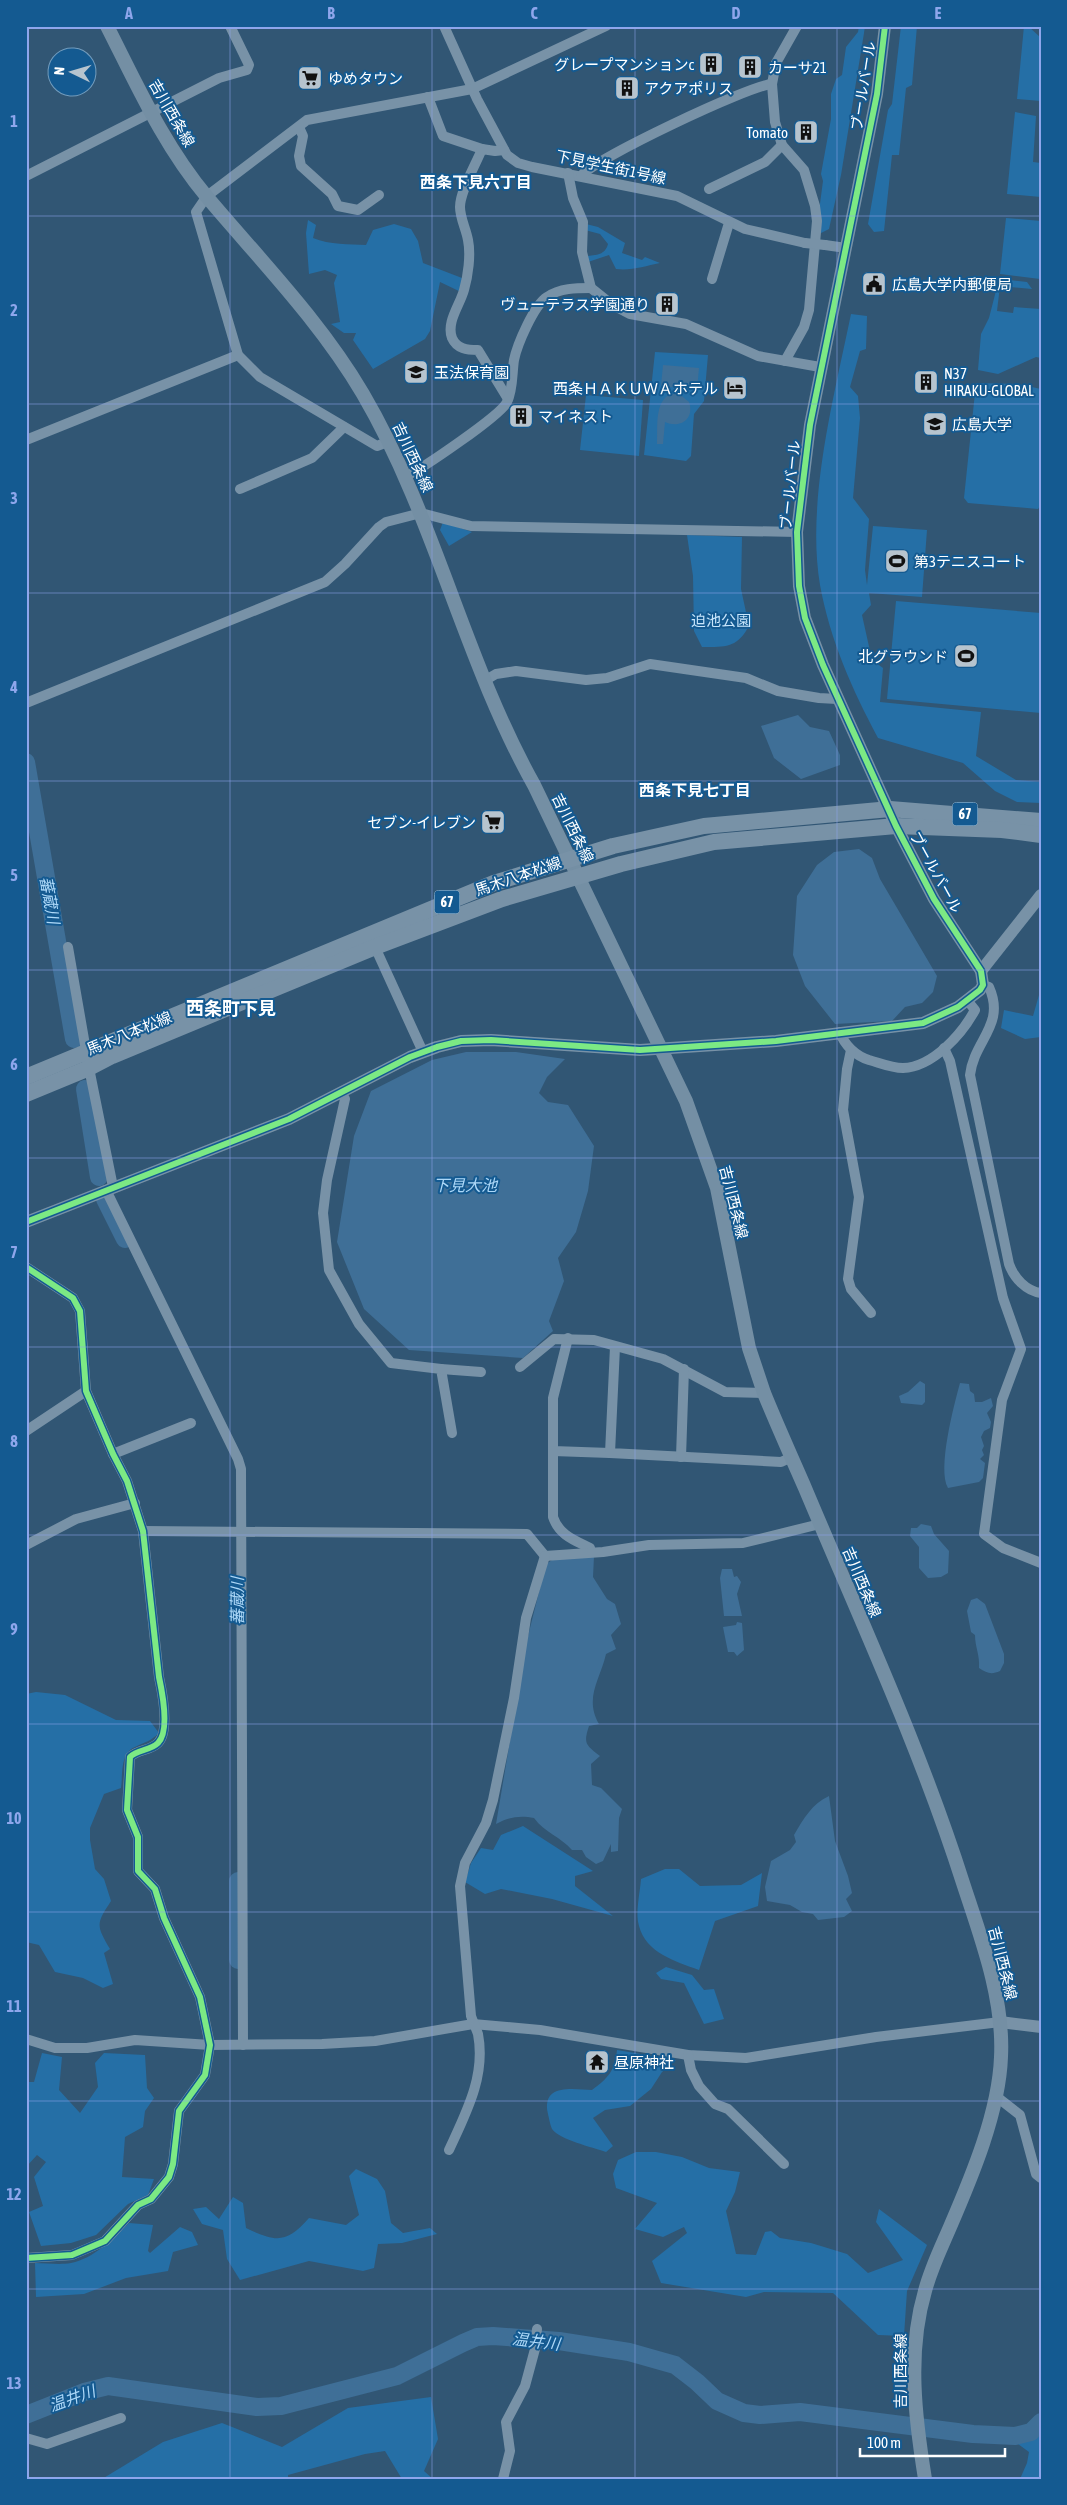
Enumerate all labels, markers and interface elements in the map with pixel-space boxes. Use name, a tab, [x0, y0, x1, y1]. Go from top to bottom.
text: A	[124, 4, 133, 22]
text: B	[327, 4, 335, 22]
text: C	[530, 4, 538, 22]
text: D	[732, 4, 741, 22]
text: E	[935, 4, 942, 22]
street label: ブールバール	[848, 40, 878, 132]
north arrow	[48, 48, 98, 98]
building icon: グレープマンションc	[698, 51, 724, 77]
building icon: カーサ21	[737, 54, 763, 80]
place label: グレープマンションc	[554, 56, 694, 73]
place label: カーサ21	[768, 59, 827, 76]
supermarket icon: ゆめタウン	[297, 65, 323, 91]
text: N	[51, 66, 67, 76]
place label: ゆめタウン	[328, 70, 403, 87]
building icon: アクアポリス	[614, 75, 640, 101]
street label: 吉川西条線	[146, 76, 198, 150]
place label: アクアポリス	[644, 80, 733, 97]
text: 1	[10, 112, 18, 130]
building icon: Tomato	[793, 119, 819, 145]
place label: Tomato	[746, 124, 788, 141]
street label: 下見学生街1号線	[554, 147, 668, 187]
district label: 西条下見六丁目	[420, 173, 532, 191]
public building icon: 広島大学内郵便局	[861, 271, 887, 297]
place label: 広島大学内郵便局	[892, 276, 1012, 293]
building icon: ヴューテラス学園通り	[654, 291, 680, 317]
place label: ヴューテラス学園通り	[500, 296, 650, 313]
text: 2	[10, 301, 18, 319]
school or university icon: 玉法保育園	[403, 359, 429, 385]
place label: 玉法保育園	[434, 364, 509, 381]
place label: N37 HIRAKU-GLOBAL	[944, 365, 1034, 399]
building icon: N37 HIRAKU-GLOBAL	[913, 369, 939, 395]
hotel icon: 西条ＨＡＫＵＷＡホテル	[722, 375, 748, 401]
place label: 西条ＨＡＫＵＷＡホテル	[553, 380, 718, 397]
building icon: マイネスト	[508, 403, 534, 429]
place label: マイネスト	[538, 408, 613, 425]
school or university icon: 広島大学	[922, 411, 948, 437]
place label: 広島大学	[952, 416, 1012, 433]
street label: 吉川西条線	[389, 419, 437, 495]
street label: ブールバール	[777, 439, 803, 531]
text: 3	[10, 489, 18, 507]
sports icon: 第3テニスコート	[884, 548, 910, 574]
place label: 第3テニスコート	[914, 553, 1026, 570]
park label: 迫池公園	[691, 612, 751, 629]
sports icon: 北グラウンド	[953, 643, 979, 669]
place label: 北グラウンド	[858, 648, 948, 665]
text: 4	[9, 678, 18, 696]
district label: 西条下見七丁目	[639, 781, 751, 799]
street label: 吉川西条線	[549, 791, 597, 865]
road number: 67	[952, 802, 978, 826]
supermarket icon: セブン-イレブン	[480, 809, 506, 835]
place label: セブン-イレブン	[367, 814, 476, 831]
street label: ブールバール	[907, 829, 965, 915]
street label: 馬木八本松線	[473, 853, 563, 899]
text: 5	[10, 866, 18, 884]
water label: 蕃蔵川	[37, 875, 63, 927]
road number: 67	[434, 890, 460, 914]
district label: 西条町下見	[186, 998, 276, 1019]
street label: 馬木八本松線	[84, 1008, 174, 1058]
text: 6	[10, 1055, 18, 1073]
street label: 吉川西条線	[717, 1164, 751, 1240]
water label: 下見大池	[433, 1176, 499, 1194]
text: 7	[10, 1243, 18, 1261]
text: 8	[10, 1432, 18, 1450]
street label: 吉川西条線	[840, 1544, 884, 1620]
water label: 蕃蔵川	[228, 1575, 246, 1625]
text: 9	[10, 1620, 18, 1638]
text: 10	[6, 1809, 22, 1827]
street label: 吉川西条線	[986, 1925, 1020, 2001]
text: 11	[6, 1997, 22, 2015]
temple icon: 昼原神社	[584, 2049, 610, 2075]
place label: 昼原神社	[614, 2054, 674, 2071]
text: 12	[6, 2185, 22, 2203]
water label: 温井川	[511, 2329, 563, 2353]
street label: 吉川西条線	[892, 2333, 909, 2409]
text: 13	[6, 2374, 22, 2392]
water label: 温井川	[46, 2381, 100, 2415]
scale bar	[860, 2425, 1004, 2457]
text: 100 m	[867, 2434, 901, 2451]

